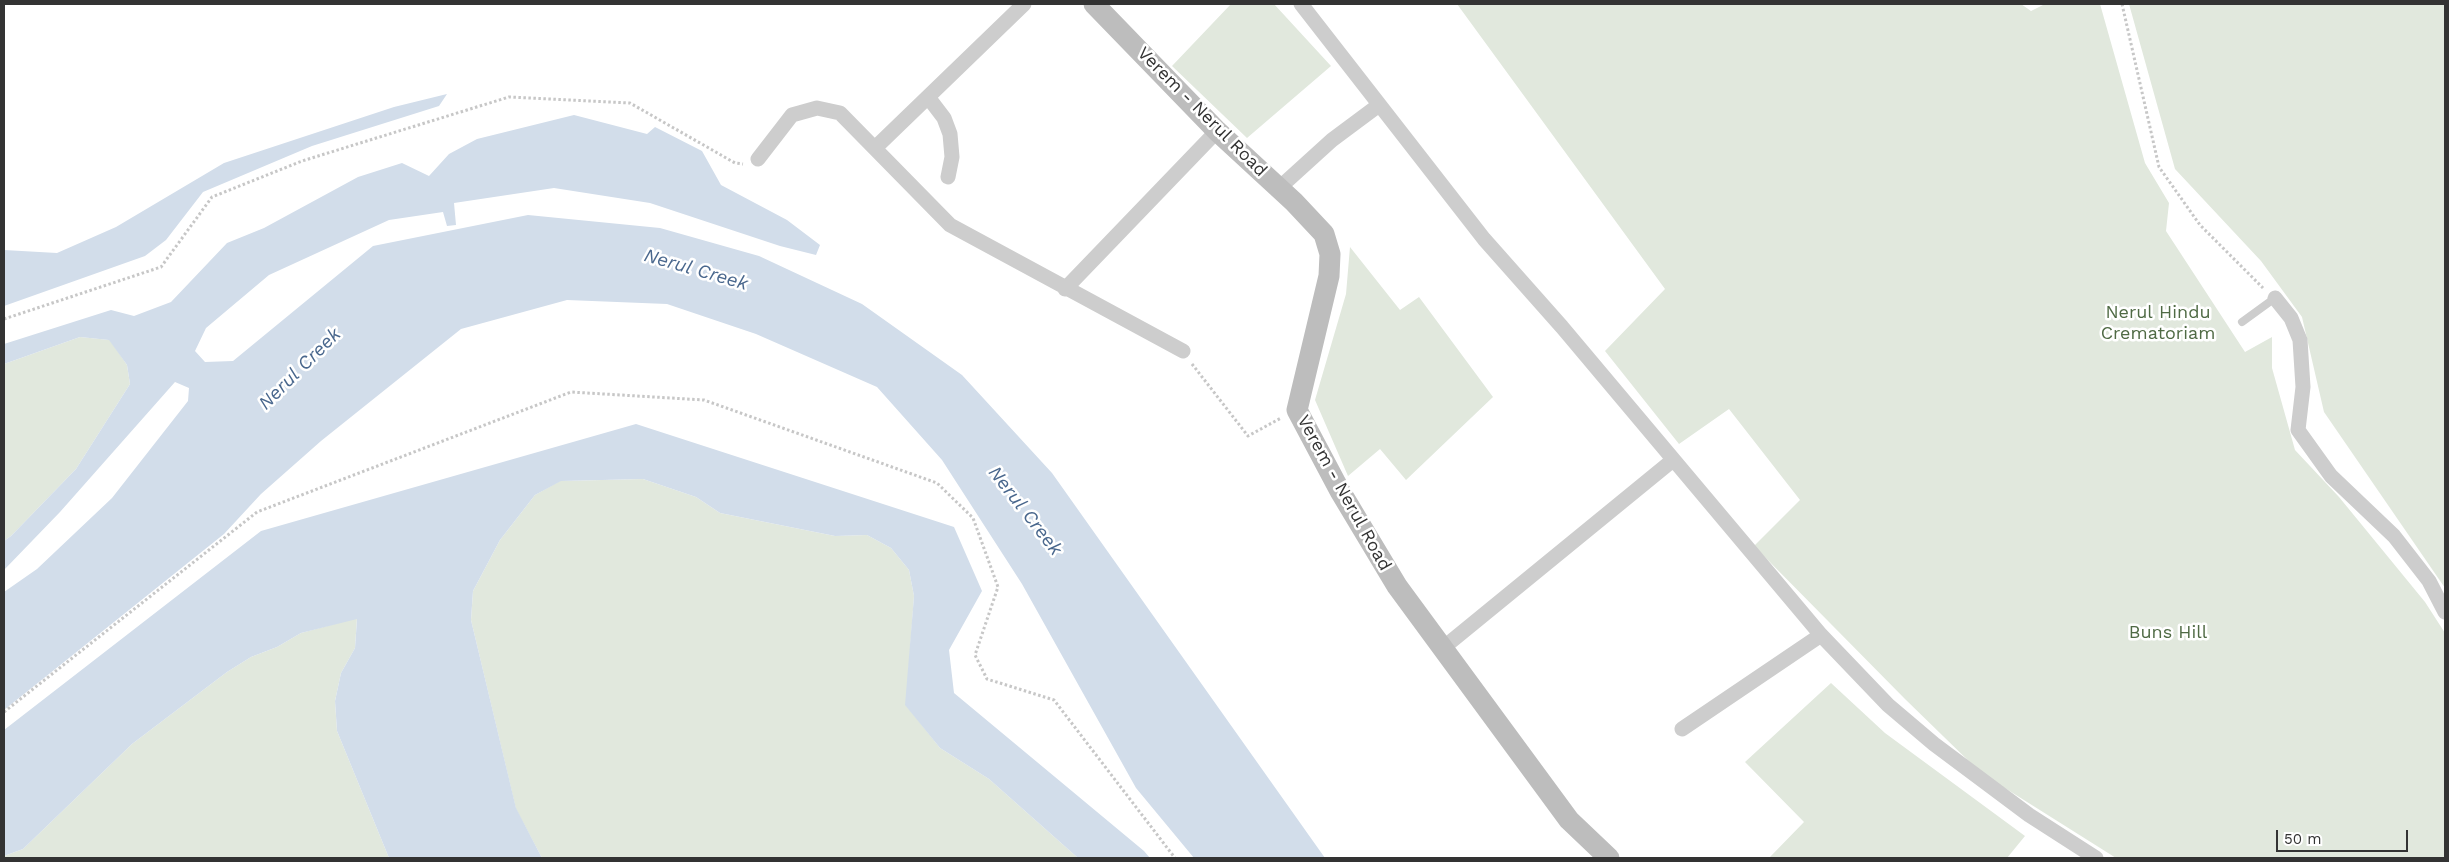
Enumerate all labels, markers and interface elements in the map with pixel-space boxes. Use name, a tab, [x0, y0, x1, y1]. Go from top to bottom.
street label: Verem - Nerul Road	[1133, 43, 1271, 181]
water label: Nerul Creek	[641, 244, 751, 296]
park label: Nerul Hindu Crematoriam	[2101, 302, 2215, 344]
water label: Nerul Creek	[254, 323, 346, 415]
street label: Verem - Nerul Road	[1292, 411, 1396, 575]
water label: Nerul Creek	[983, 462, 1067, 560]
park label: Buns Hill	[2129, 622, 2207, 644]
scale bar	[2279, 820, 2412, 852]
text: 50 m	[2284, 830, 2321, 848]

